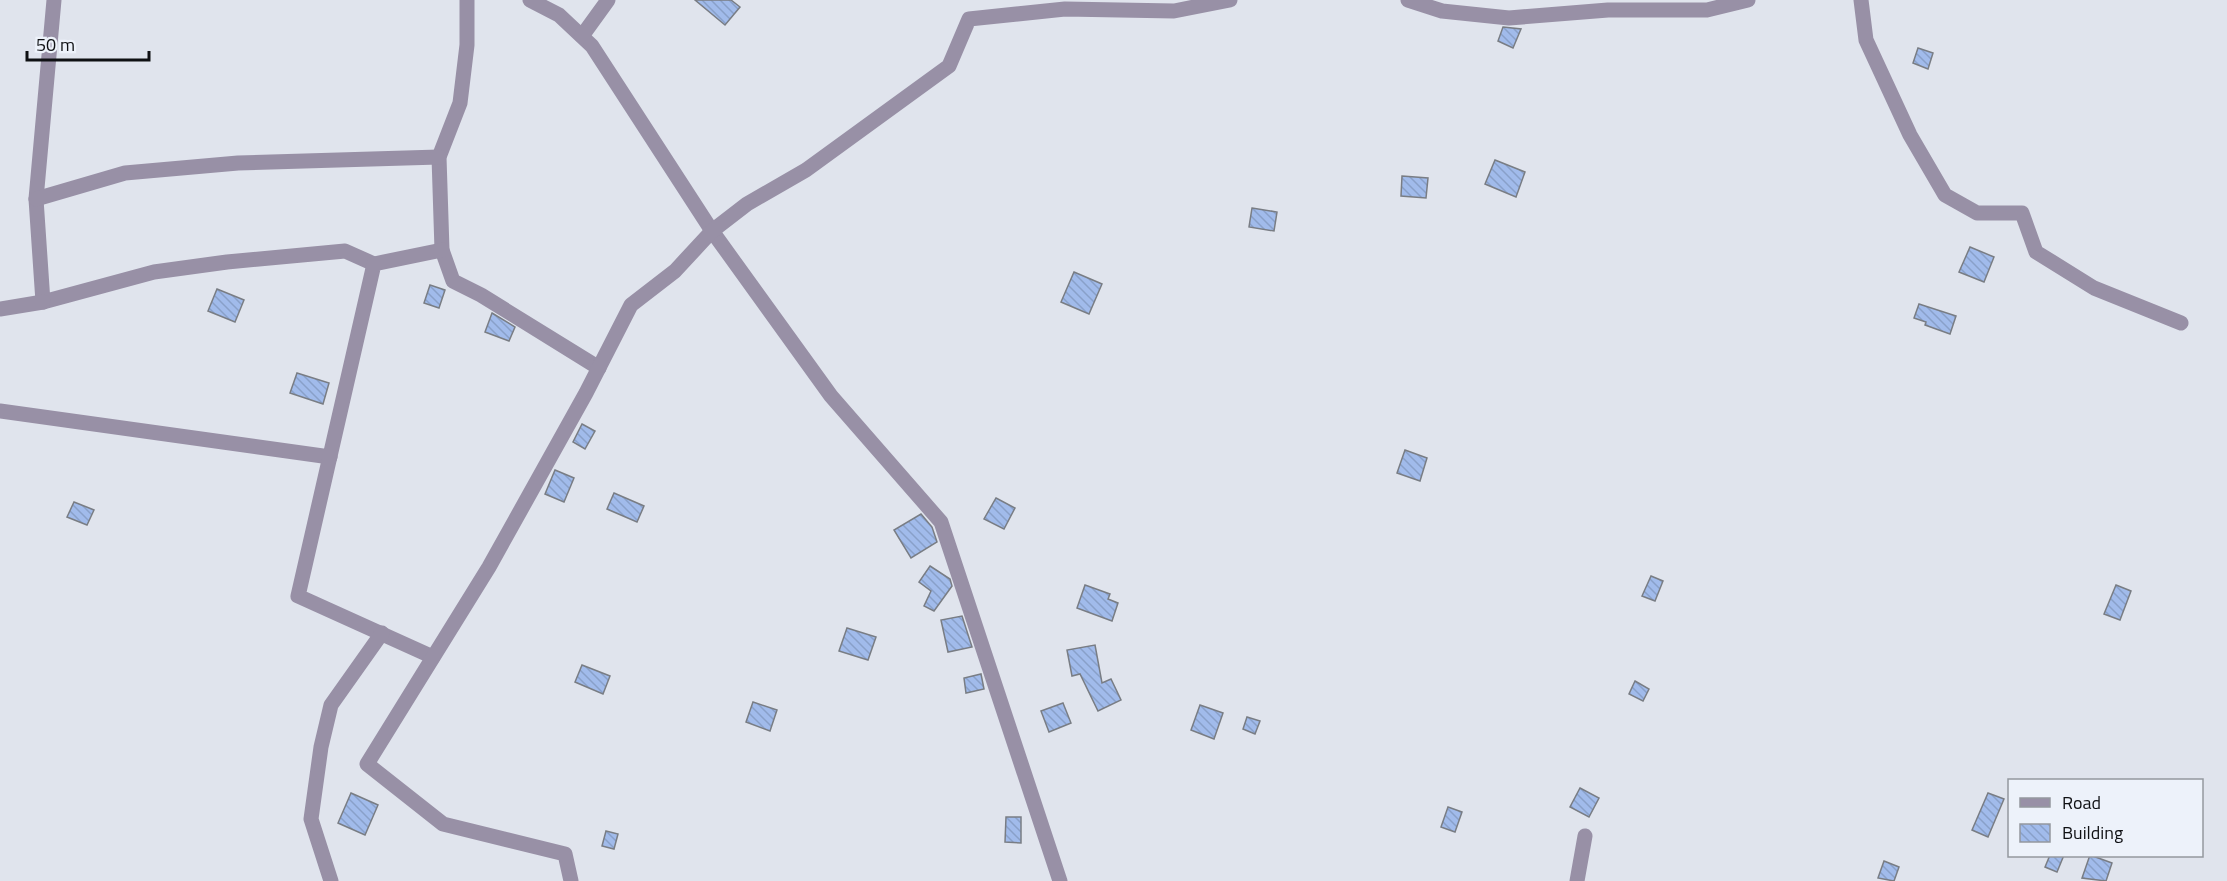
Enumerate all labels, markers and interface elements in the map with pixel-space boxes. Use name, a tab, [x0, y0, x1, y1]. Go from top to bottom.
scale bar	[27, 24, 148, 62]
text: 50 m	[36, 31, 75, 58]
legend	[2008, 779, 2203, 857]
text: Road	[2062, 789, 2101, 816]
text: Building	[2062, 819, 2123, 846]

